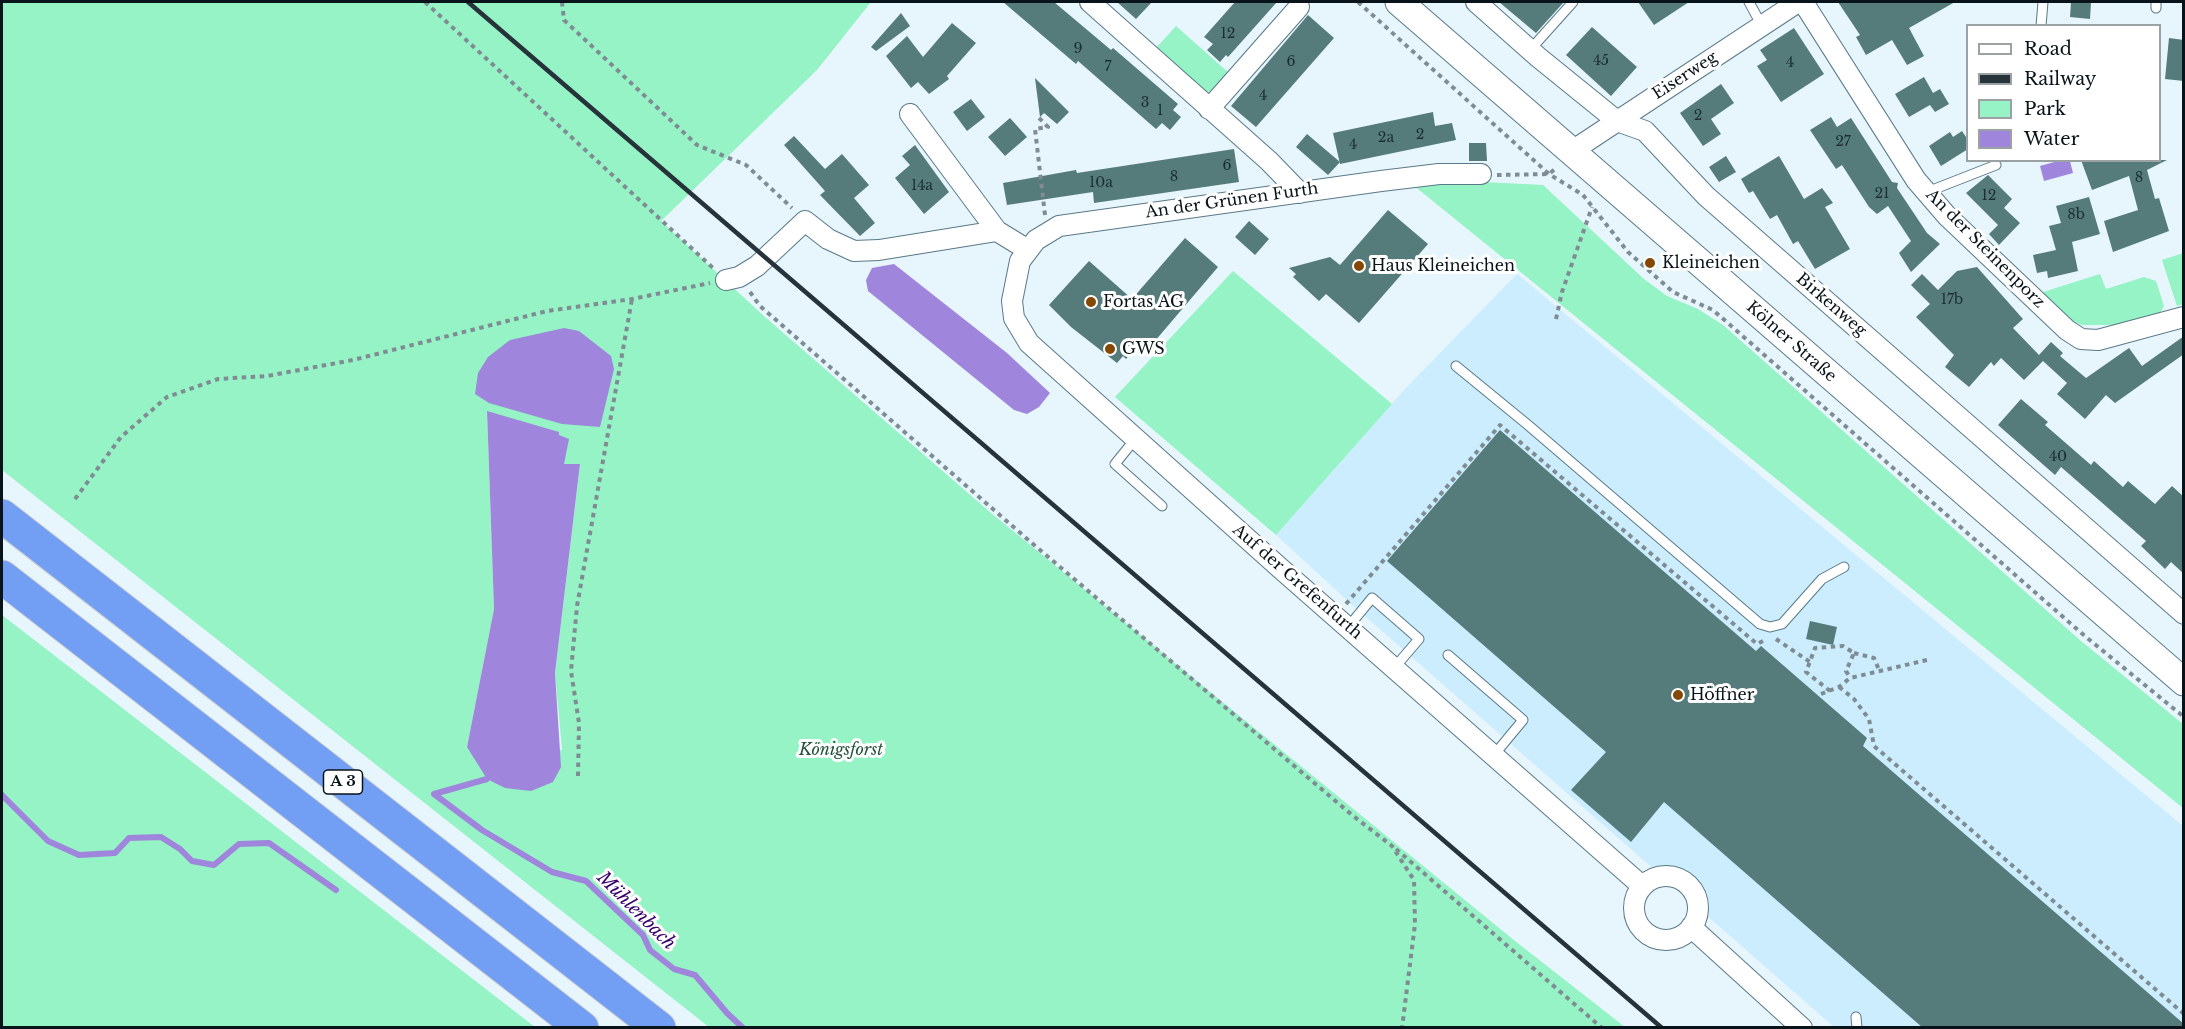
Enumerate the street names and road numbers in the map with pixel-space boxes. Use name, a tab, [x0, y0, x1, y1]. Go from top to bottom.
street label: Eiserweg	[1649, 48, 1721, 104]
street label: An der Grünen Furth	[1144, 179, 1320, 223]
street label: An der Steinenporz	[1922, 186, 2048, 312]
street label: Birkenweg	[1792, 269, 1870, 341]
street label: Kölner Straße	[1742, 298, 1840, 386]
street label: Auf der Grefenfurth	[1228, 521, 1366, 643]
road number: A 3	[324, 770, 362, 794]

